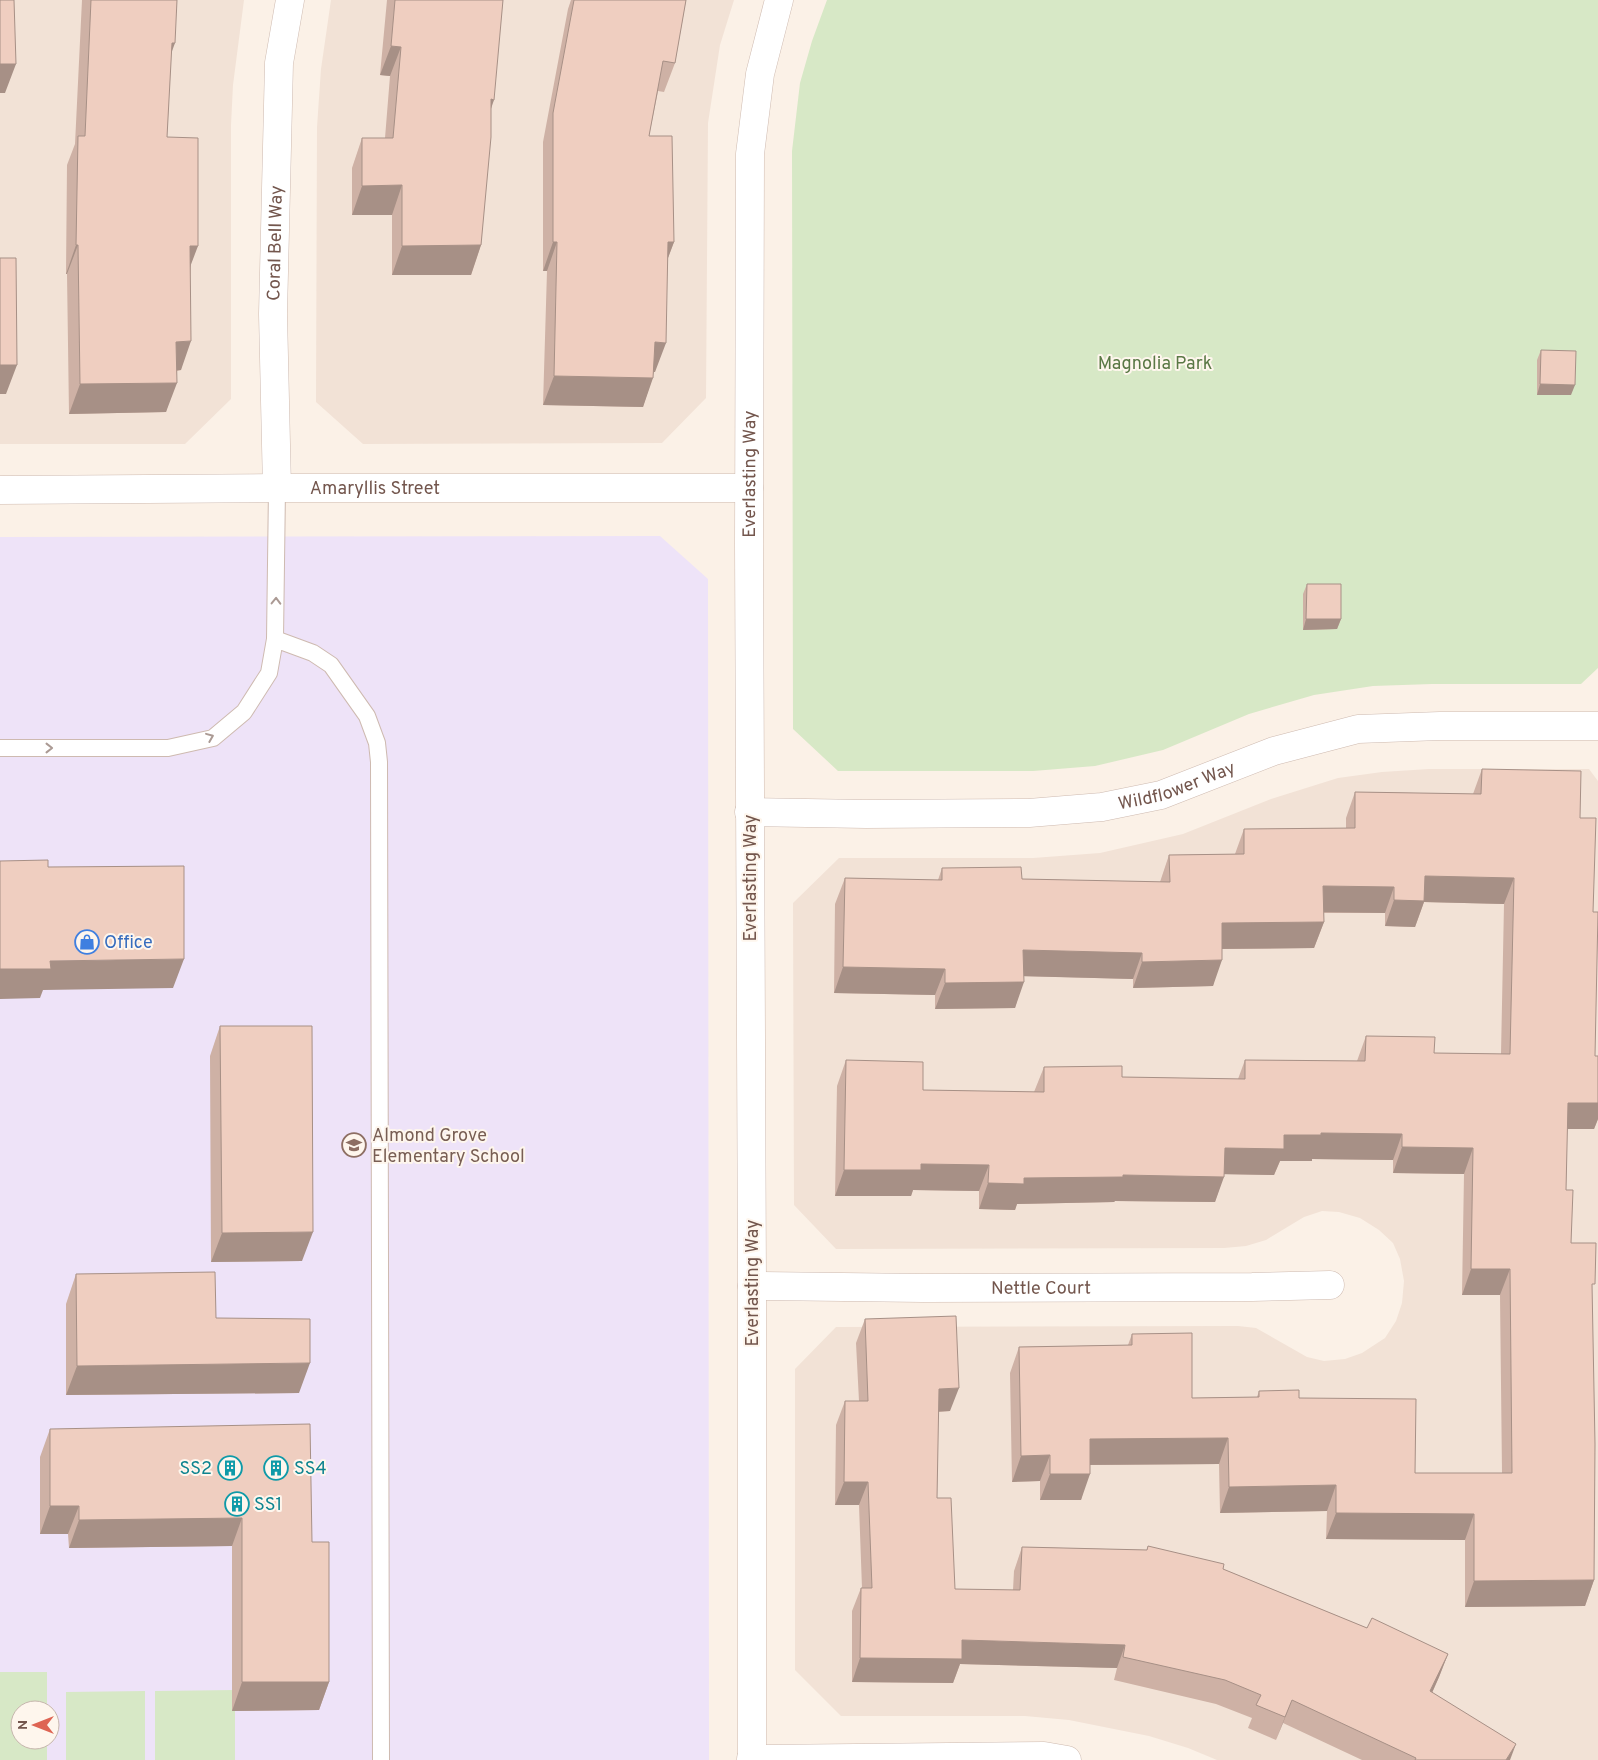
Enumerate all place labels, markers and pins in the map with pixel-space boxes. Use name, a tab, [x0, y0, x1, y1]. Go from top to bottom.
shop icon: Office	[74, 929, 100, 955]
place label: Office	[104, 932, 153, 955]
place label: Almond Grove Elementary School	[372, 1125, 525, 1169]
school or university icon: Almond Grove Elementary School	[341, 1132, 367, 1158]
building icon: SS2	[217, 1455, 243, 1481]
building icon: SS4	[263, 1455, 289, 1481]
place label: SS2	[179, 1458, 212, 1481]
place label: SS4	[294, 1458, 327, 1481]
building icon: SS1	[224, 1491, 250, 1517]
place label: SS1	[254, 1494, 282, 1517]

